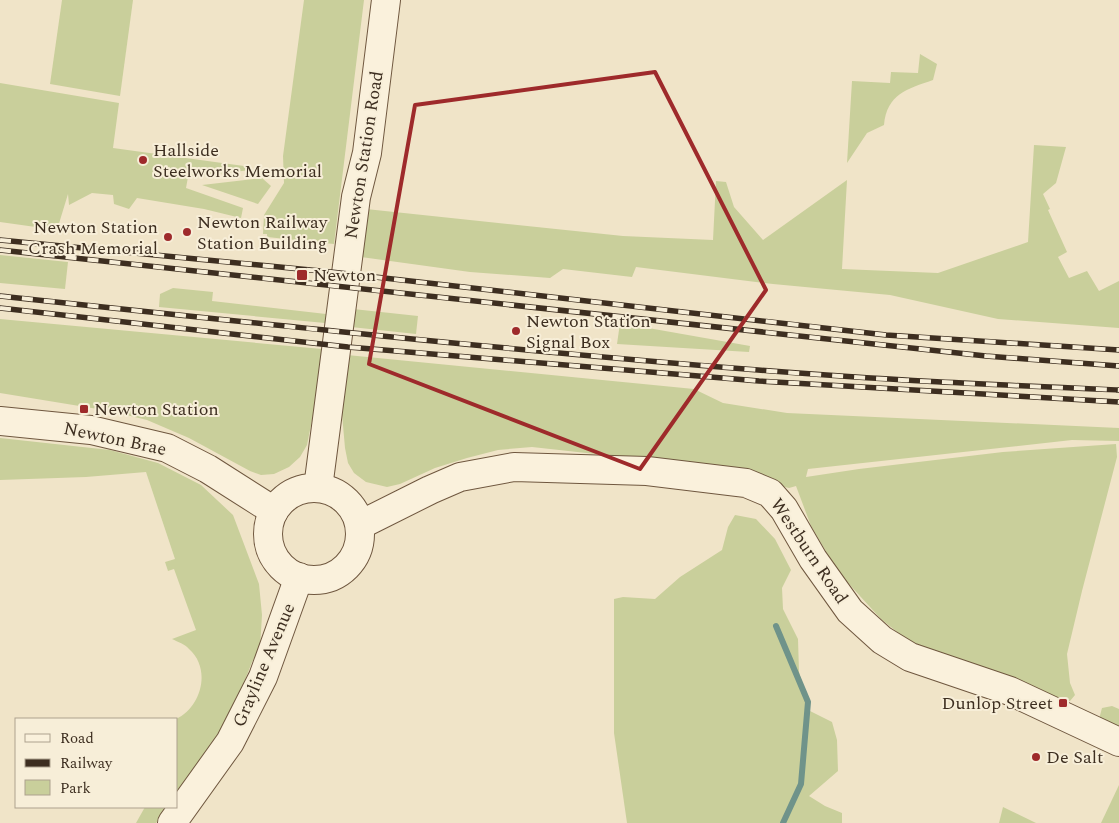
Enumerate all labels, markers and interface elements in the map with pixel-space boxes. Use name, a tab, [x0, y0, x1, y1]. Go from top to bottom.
street label: Newton Station Road	[337, 69, 391, 241]
place label: Hallside Steelworks Memorial	[153, 137, 322, 185]
marker: Hallside Steelworks Memorial	[137, 154, 149, 166]
place label: Newton Railway Station Building	[197, 209, 329, 257]
place label: Newton Station Crash Memorial	[28, 214, 158, 262]
marker: Newton Railway Station Building	[181, 226, 193, 238]
marker: Newton Station Crash Memorial	[162, 231, 174, 243]
place label: Newton	[313, 262, 376, 289]
marker: Newton	[295, 268, 309, 282]
place label: Newton Station Signal Box	[526, 308, 651, 356]
marker: Newton Station Signal Box	[510, 325, 522, 337]
place label: Newton Station	[94, 396, 219, 423]
marker: Newton Station	[78, 403, 90, 415]
street label: Newton Brae	[61, 415, 169, 463]
street label: Westburn Road	[763, 493, 855, 609]
street label: Grayline Avenue	[226, 599, 302, 731]
place label: Dunlop Street	[942, 690, 1053, 717]
marker: Dunlop Street	[1057, 697, 1069, 709]
legend	[15, 718, 178, 808]
text: Road	[60, 727, 94, 750]
place label: De Salt	[1046, 744, 1103, 771]
marker: De Salt	[1030, 751, 1042, 763]
text: Railway	[60, 752, 113, 775]
text: Park	[60, 777, 91, 800]

